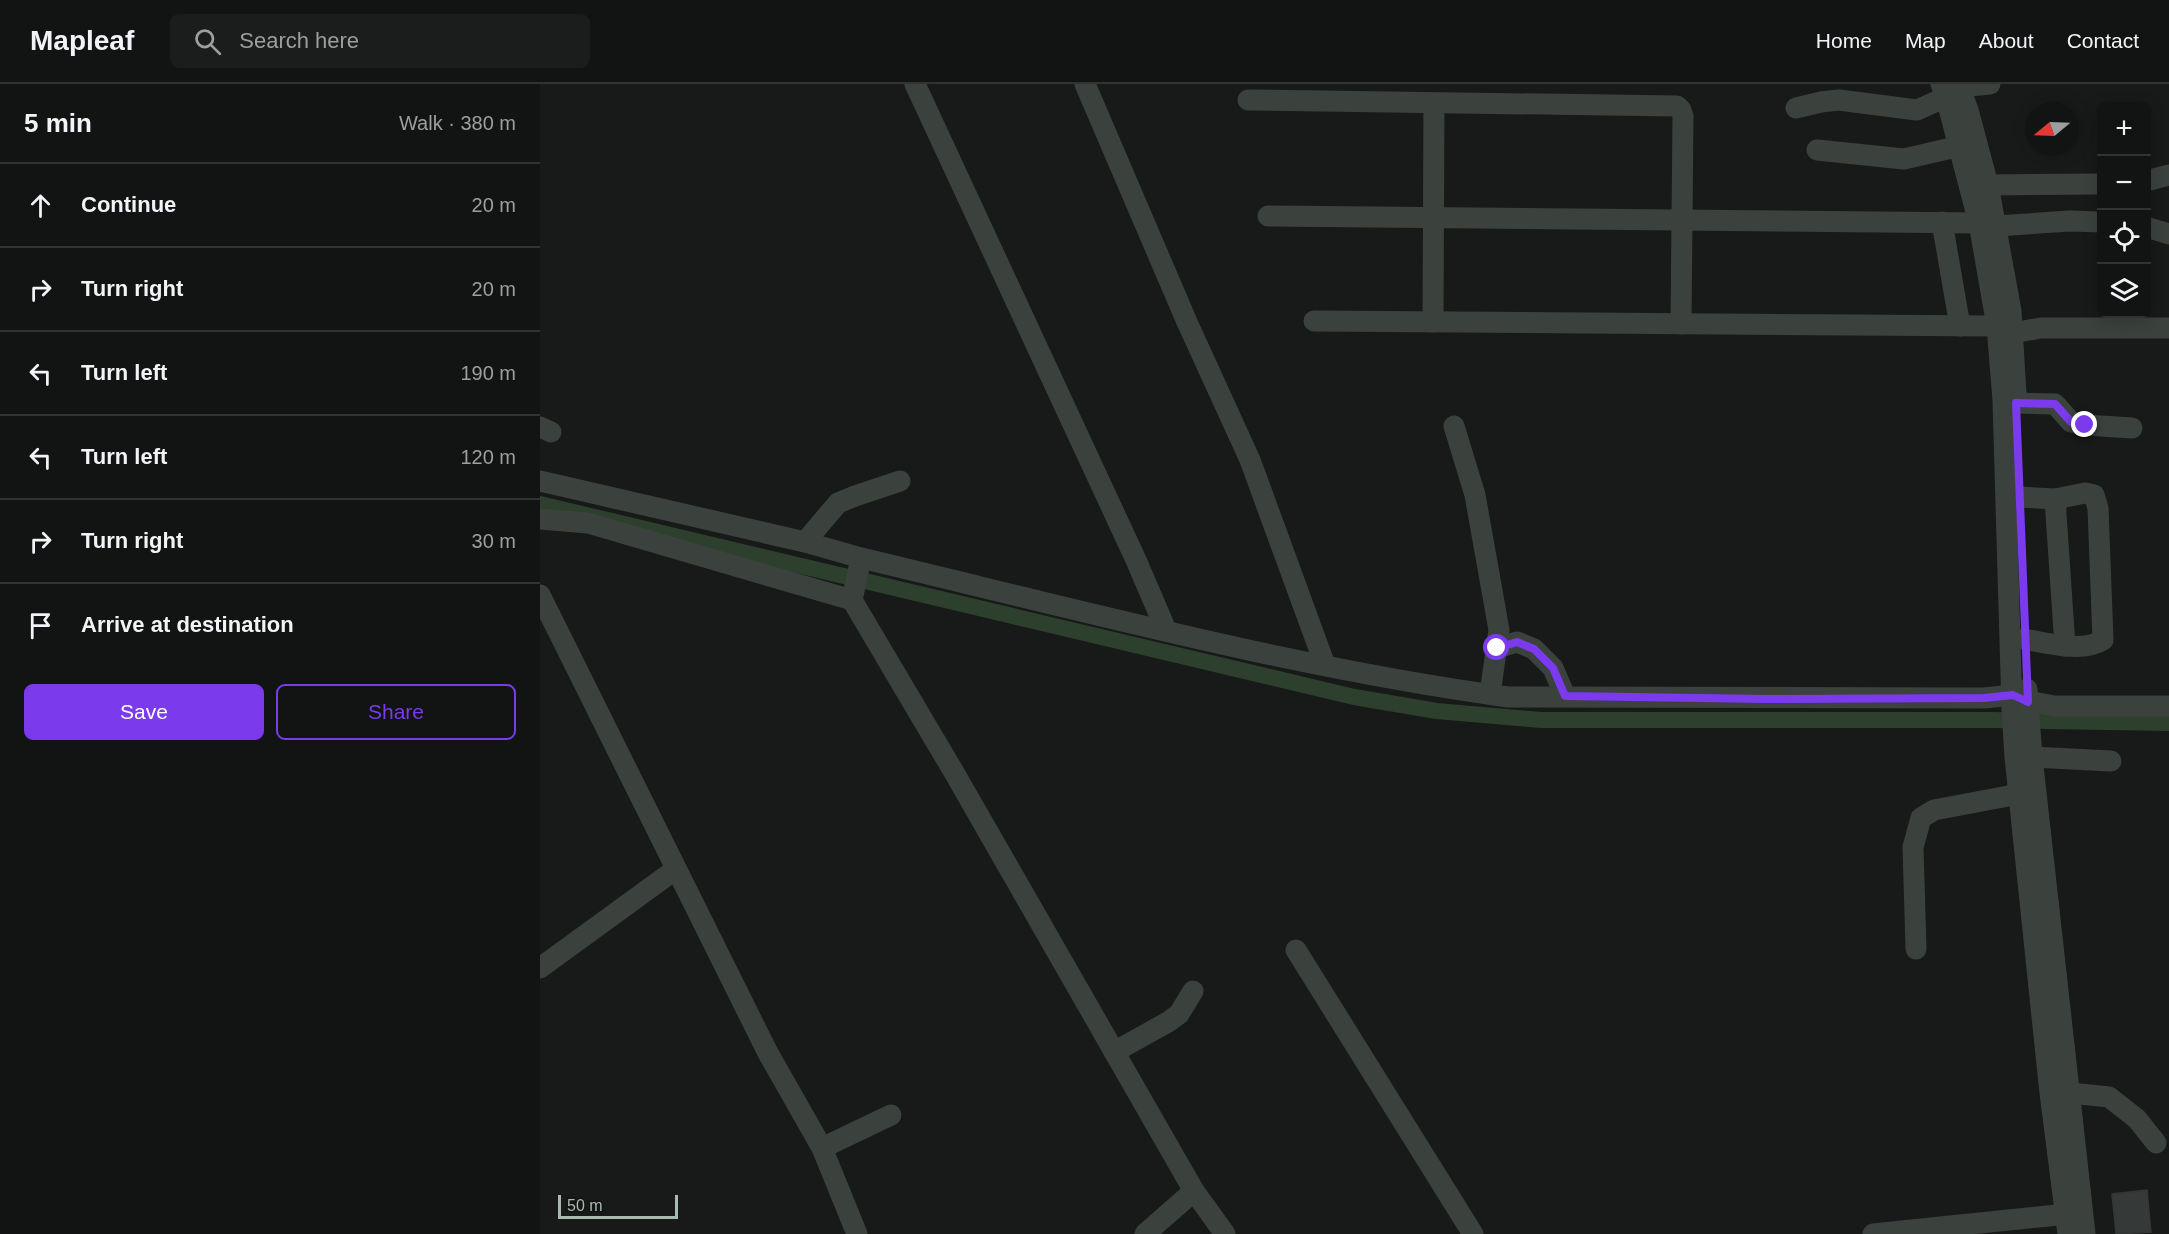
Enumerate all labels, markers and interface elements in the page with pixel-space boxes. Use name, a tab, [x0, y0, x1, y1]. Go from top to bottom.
search box	[170, 14, 590, 68]
text: Mapleaf	[30, 25, 134, 56]
icon: search	[191, 25, 224, 58]
text: Search here	[239, 28, 359, 53]
text: Home	[1816, 29, 1872, 52]
text: Map	[1905, 29, 1946, 52]
text: About	[1979, 29, 2034, 52]
text: Contact	[2067, 29, 2139, 52]
north arrow	[2025, 102, 2079, 156]
map controls	[2097, 102, 2151, 318]
button: +	[2097, 102, 2151, 156]
text: 5 min	[24, 108, 92, 138]
text: Walk · 380 m	[399, 112, 516, 134]
button: −	[2097, 156, 2151, 210]
icon: ahead	[24, 189, 57, 222]
text: Continue	[81, 192, 176, 217]
text: 20 m	[472, 194, 516, 216]
button: locate	[2097, 210, 2151, 264]
button: layers	[2097, 264, 2151, 318]
icon: right	[24, 273, 57, 306]
text: Turn right	[81, 276, 183, 301]
text: 20 m	[472, 278, 516, 300]
icon: left	[24, 357, 57, 390]
text: Turn left	[81, 360, 167, 385]
text: 190 m	[460, 362, 516, 384]
route end	[2071, 411, 2097, 437]
icon: left	[24, 441, 57, 474]
text: Turn left	[81, 444, 167, 469]
text: 120 m	[460, 446, 516, 468]
icon: right	[24, 525, 57, 558]
text: Turn right	[81, 528, 183, 553]
text: 30 m	[472, 530, 516, 552]
icon: arrive	[24, 609, 57, 642]
text: Arrive at destination	[81, 612, 294, 637]
route start	[1483, 634, 1509, 660]
button: Save	[24, 684, 264, 740]
button: Share	[276, 684, 516, 740]
scale bar	[558, 1192, 678, 1220]
text: 50 m	[567, 1197, 603, 1214]

